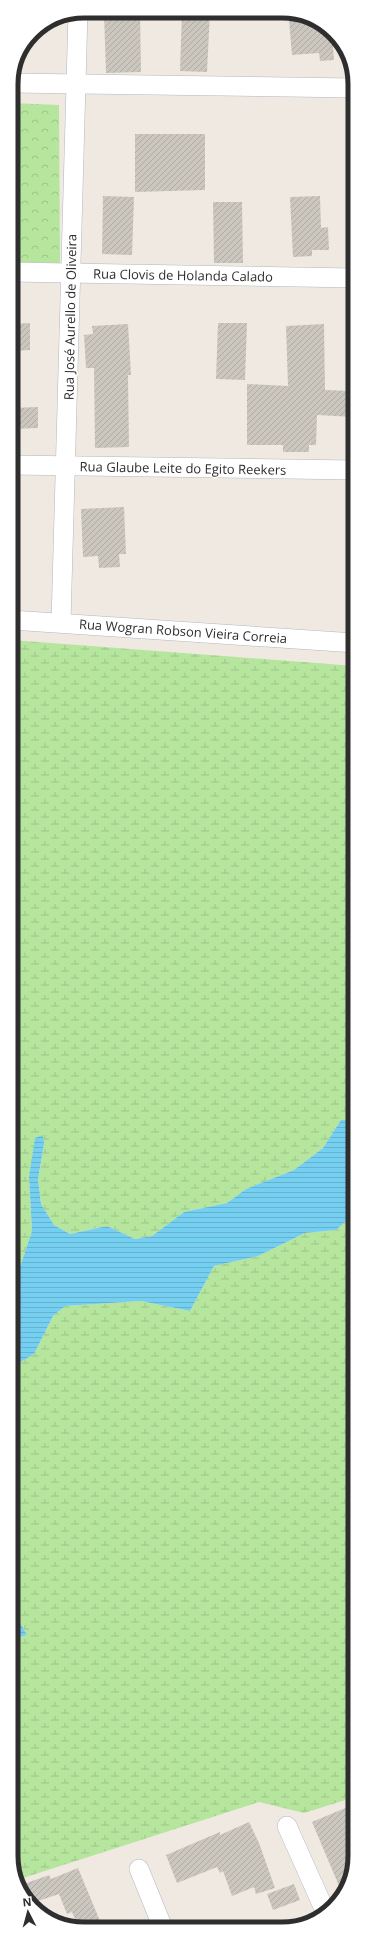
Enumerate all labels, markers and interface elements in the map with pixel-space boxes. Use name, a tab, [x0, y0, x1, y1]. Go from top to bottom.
street label: Rua José Aurello de Oliveira	[60, 234, 80, 400]
street label: Rua Clovis de Holanda Calado	[93, 264, 273, 286]
street label: Rua Glaube Leite do Egito Reekers	[80, 457, 286, 479]
street label: Rua Wogran Robson Vieira Correia	[78, 615, 288, 647]
north arrow	[8, 1892, 48, 1932]
text: N	[22, 1894, 32, 1909]

